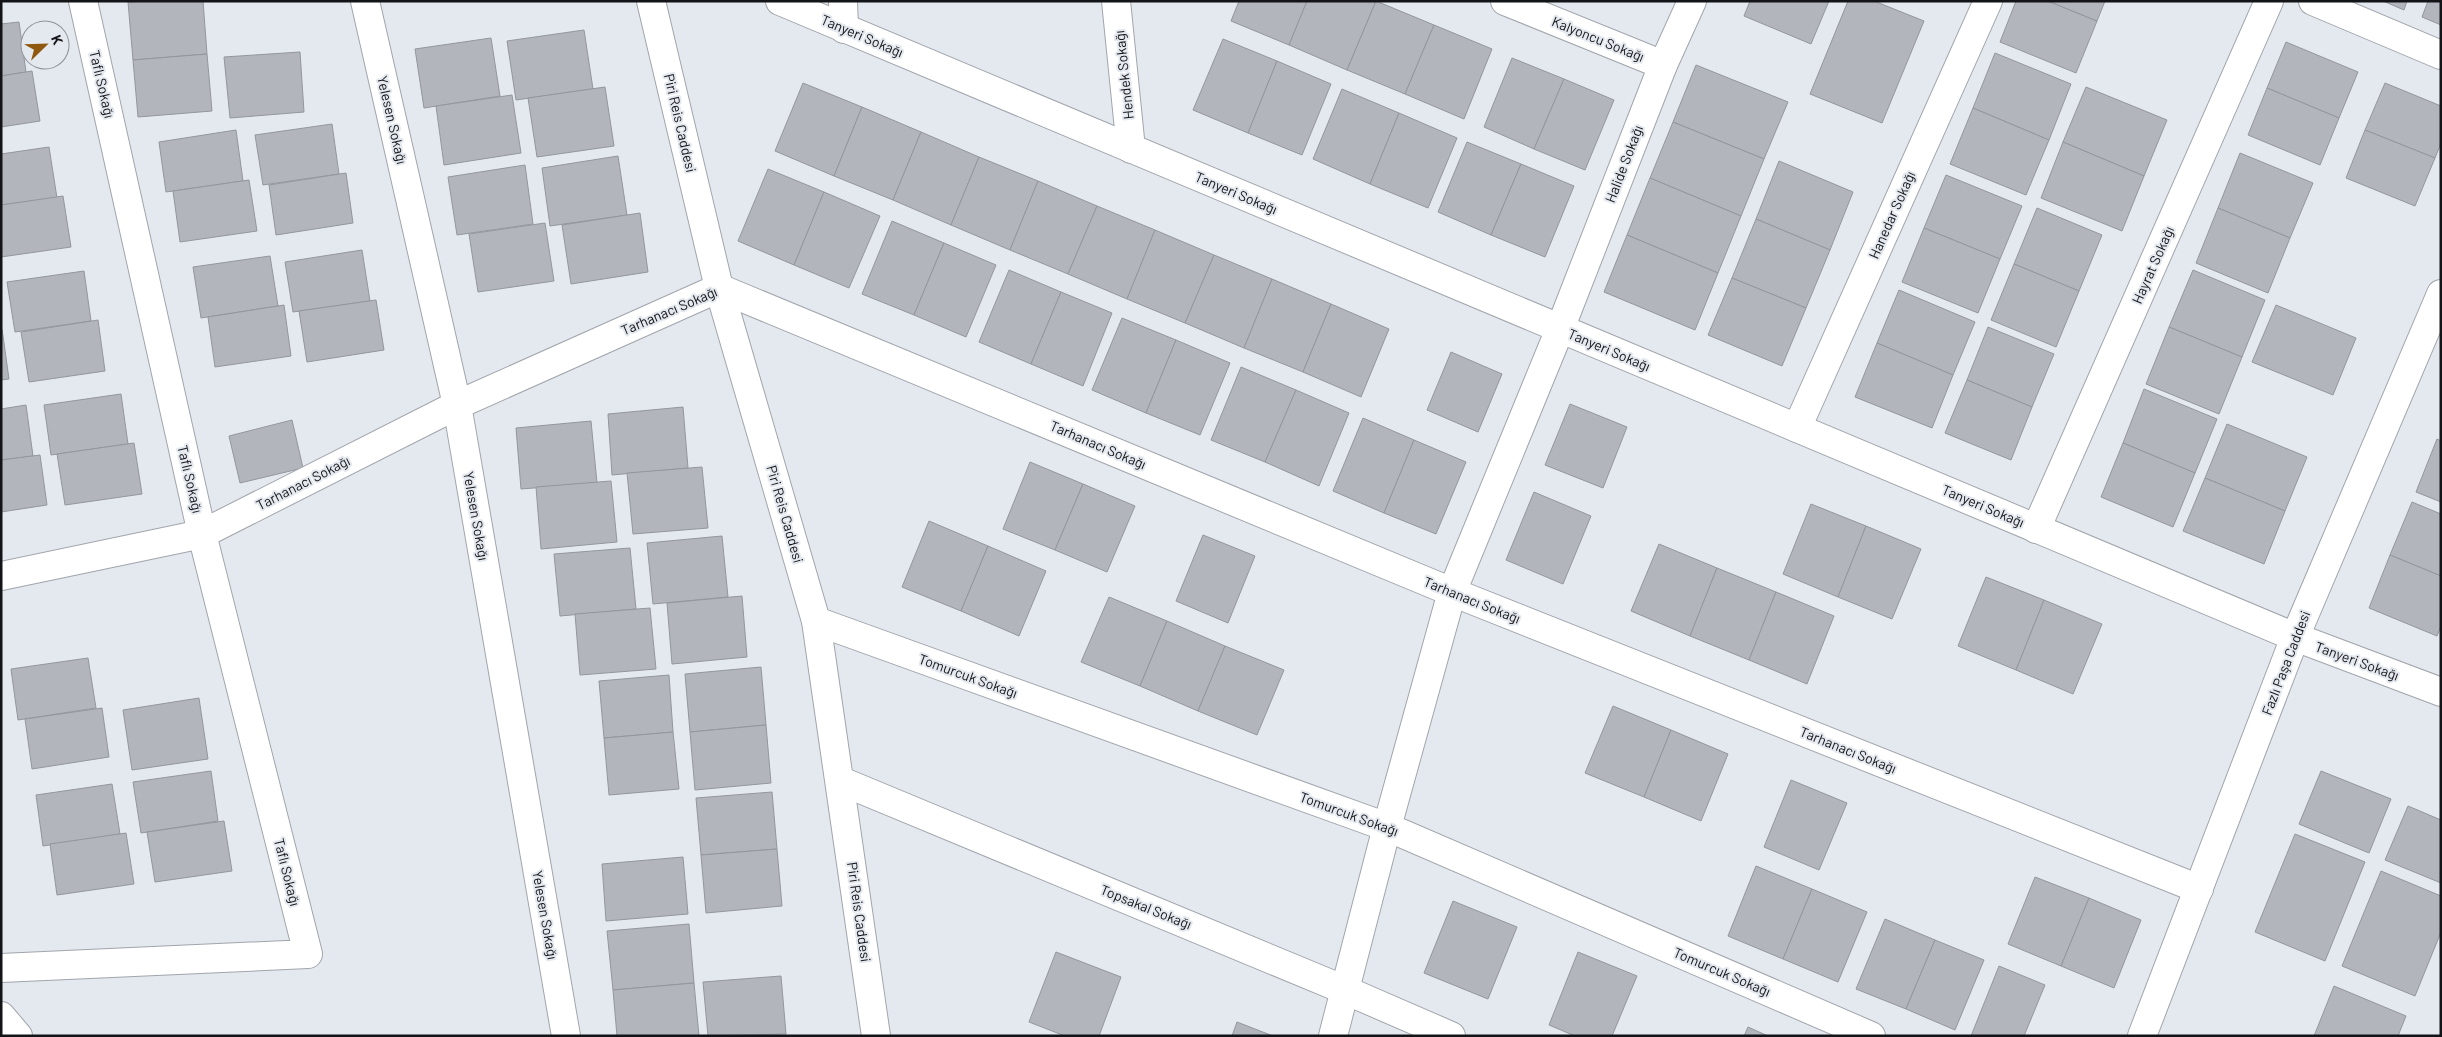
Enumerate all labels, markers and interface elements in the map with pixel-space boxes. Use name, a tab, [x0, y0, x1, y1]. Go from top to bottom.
street label: Tanyeri Sokağı	[818, 11, 906, 61]
street label: Kalyoncu Sokağı	[1550, 12, 1647, 65]
north arrow	[20, 20, 70, 70]
street label: Hendek Sokağı	[1110, 30, 1137, 120]
text: K	[48, 32, 67, 47]
street label: Taflı Sokağı	[86, 48, 119, 120]
street label: Piri Reis Caddesi	[661, 72, 700, 174]
street label: Yelesen Sokağı	[374, 74, 411, 166]
street label: Halide Sokağı	[1601, 123, 1646, 205]
street label: Tanyeri Sokağı	[1192, 168, 1280, 218]
street label: Hanedar Sokağı	[1865, 168, 1918, 261]
street label: Hayrat Sokağı	[2128, 223, 2177, 306]
street label: Tarhanacı Sokağı	[618, 283, 719, 338]
street label: Tanyeri Sokağı	[1565, 325, 1653, 375]
street label: Tarhanacı Sokağı	[1048, 417, 1149, 472]
street label: Taflı Sokağı	[174, 443, 207, 515]
street label: Tarhanacı Sokağı	[253, 452, 352, 513]
street label: Piri Reis Caddesi	[763, 463, 808, 565]
street label: Yelesen Sokağı	[460, 470, 493, 562]
street label: Tanyeri Sokağı	[1939, 481, 2027, 531]
street label: Tarhanacı Sokağı	[1421, 572, 1523, 627]
street label: Fazlı Paşa Caddesi	[2258, 608, 2313, 717]
street label: Tanyeri Sokağı	[2313, 638, 2401, 684]
street label: Tomurcuk Sokağı	[917, 650, 1020, 701]
street label: Tarhanacı Sokağı	[1797, 722, 1899, 777]
street label: Tomurcuk Sokağı	[1298, 788, 1401, 839]
street label: Taflı Sokağı	[271, 836, 304, 908]
street label: Piri Reis Caddesi	[844, 861, 875, 963]
street label: Yelesen Sokağı	[529, 869, 562, 961]
street label: Topsakal Sokağı	[1098, 881, 1194, 933]
street label: Tomurcuk Sokağı	[1671, 943, 1773, 1000]

